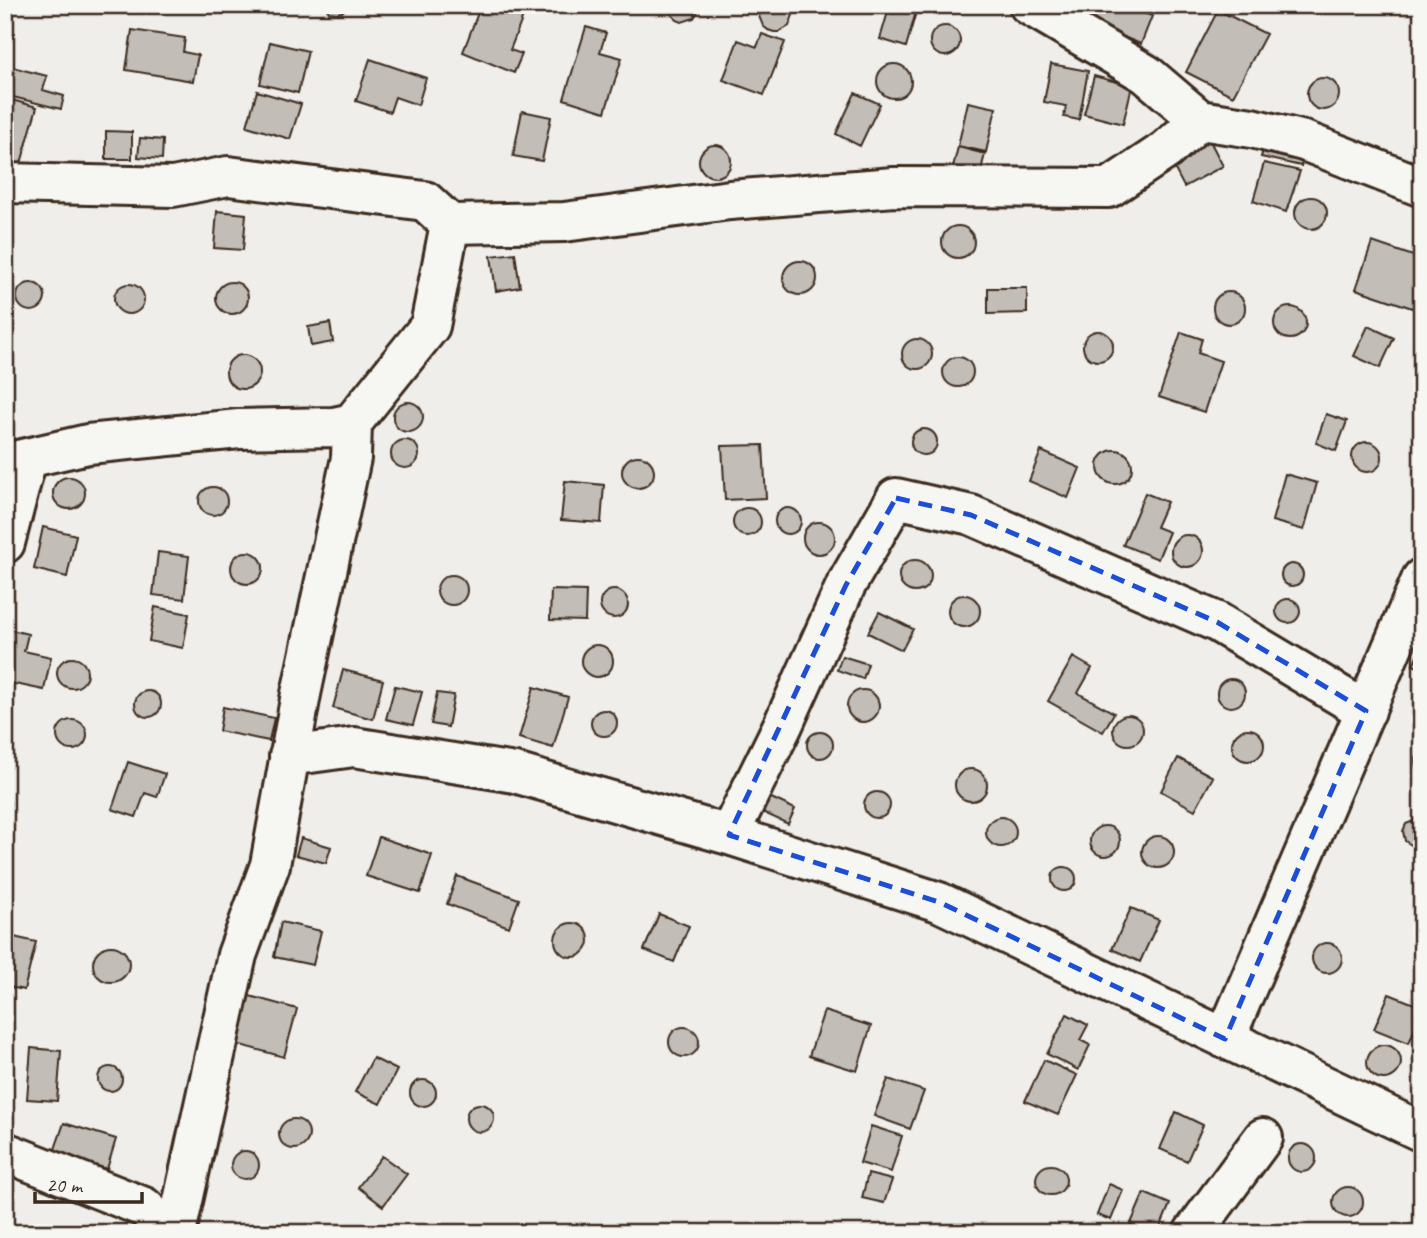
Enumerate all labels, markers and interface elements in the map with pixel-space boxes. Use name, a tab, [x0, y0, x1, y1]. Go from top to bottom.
scale bar	[35, 1161, 142, 1205]
text: 20 m	[46, 1172, 84, 1198]

